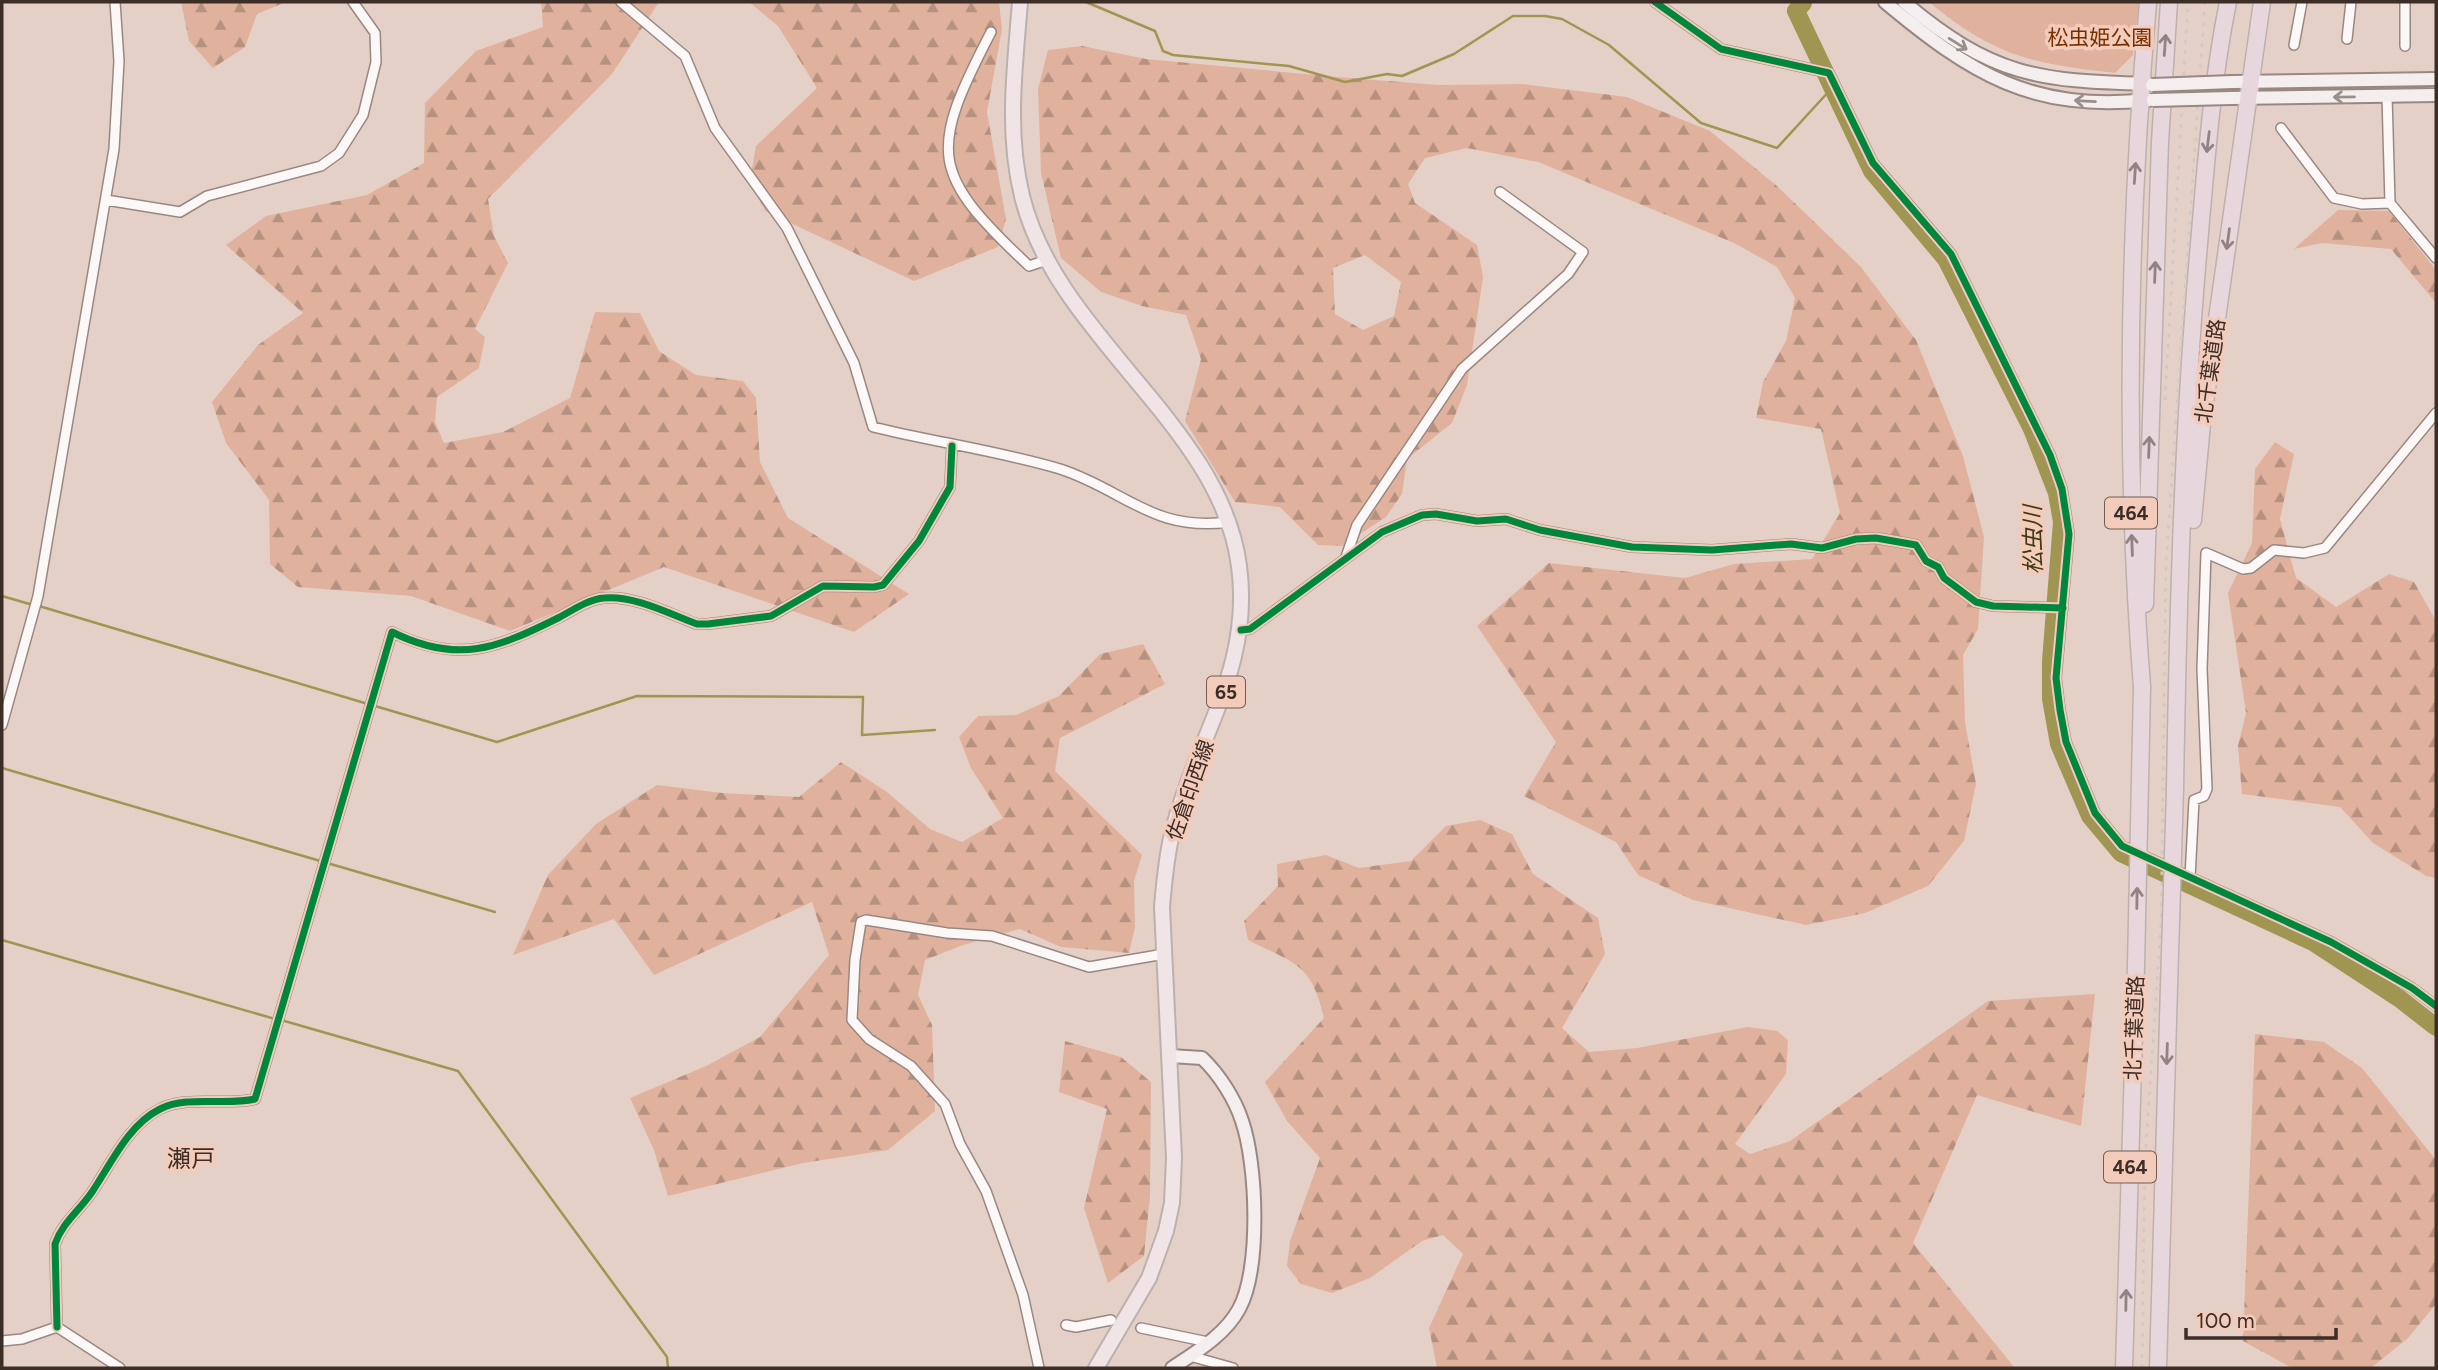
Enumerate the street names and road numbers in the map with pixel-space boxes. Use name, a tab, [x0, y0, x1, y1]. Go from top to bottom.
street label: 北千葉道路	[2190, 317, 2230, 425]
road number: 464	[2105, 498, 2157, 528]
road number: 65	[1207, 677, 1245, 708]
street label: 佐倉印西線	[1161, 736, 1219, 844]
street label: 北千葉道路	[2120, 975, 2148, 1081]
road number: 464	[2104, 1152, 2156, 1182]

